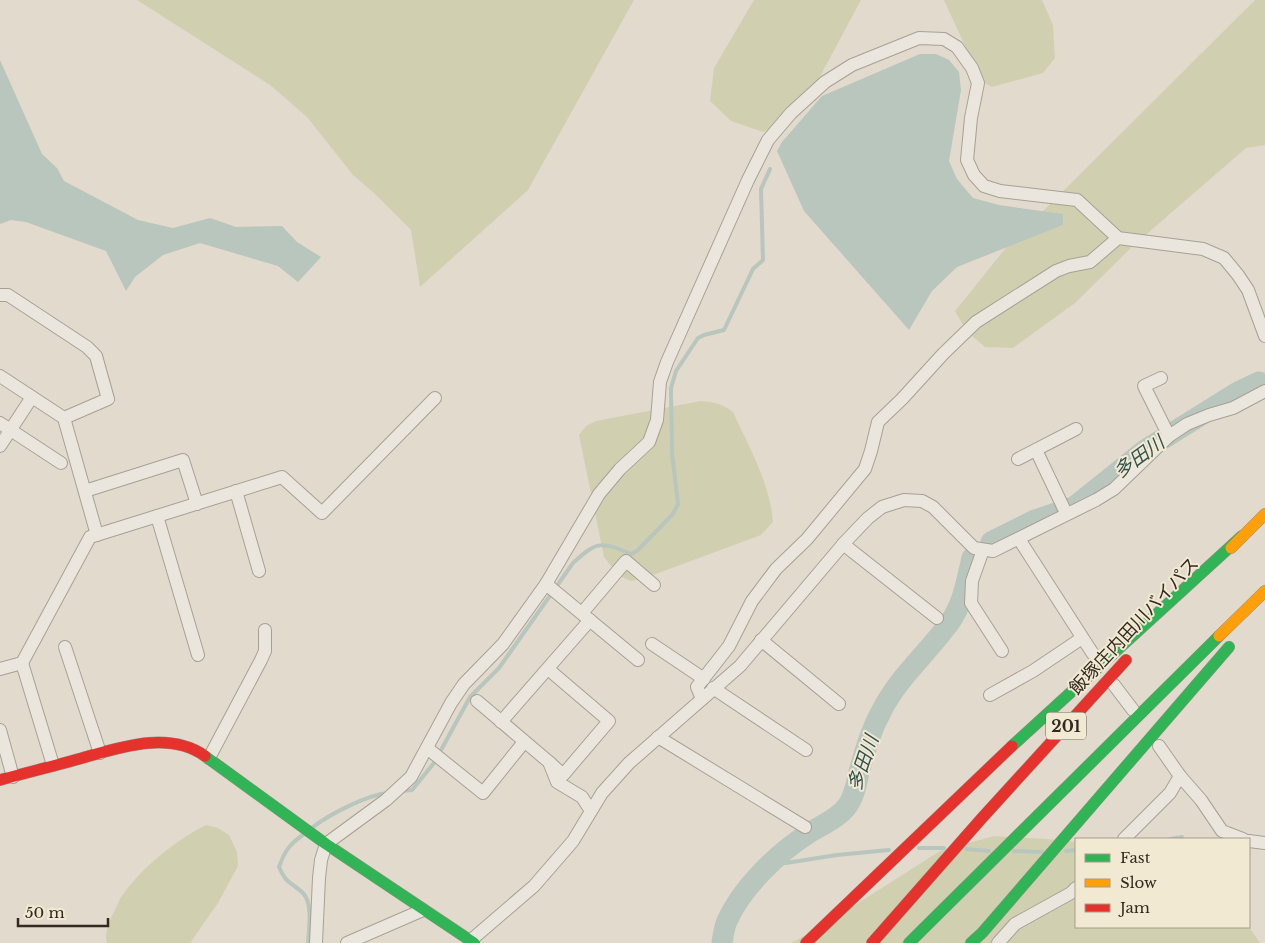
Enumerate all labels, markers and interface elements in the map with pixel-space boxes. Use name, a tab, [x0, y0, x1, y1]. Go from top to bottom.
water label: 多田川	[1109, 430, 1170, 483]
street label: 飯塚庄内田川バイパス	[1065, 553, 1203, 699]
road number: 201	[1046, 712, 1086, 739]
water label: 多田川	[843, 730, 884, 794]
legend	[1075, 838, 1250, 928]
text: Fast	[1120, 848, 1151, 867]
text: Slow	[1120, 873, 1157, 892]
scale bar	[18, 896, 108, 928]
text: Jam	[1118, 898, 1150, 917]
text: 50 m	[25, 903, 65, 922]

